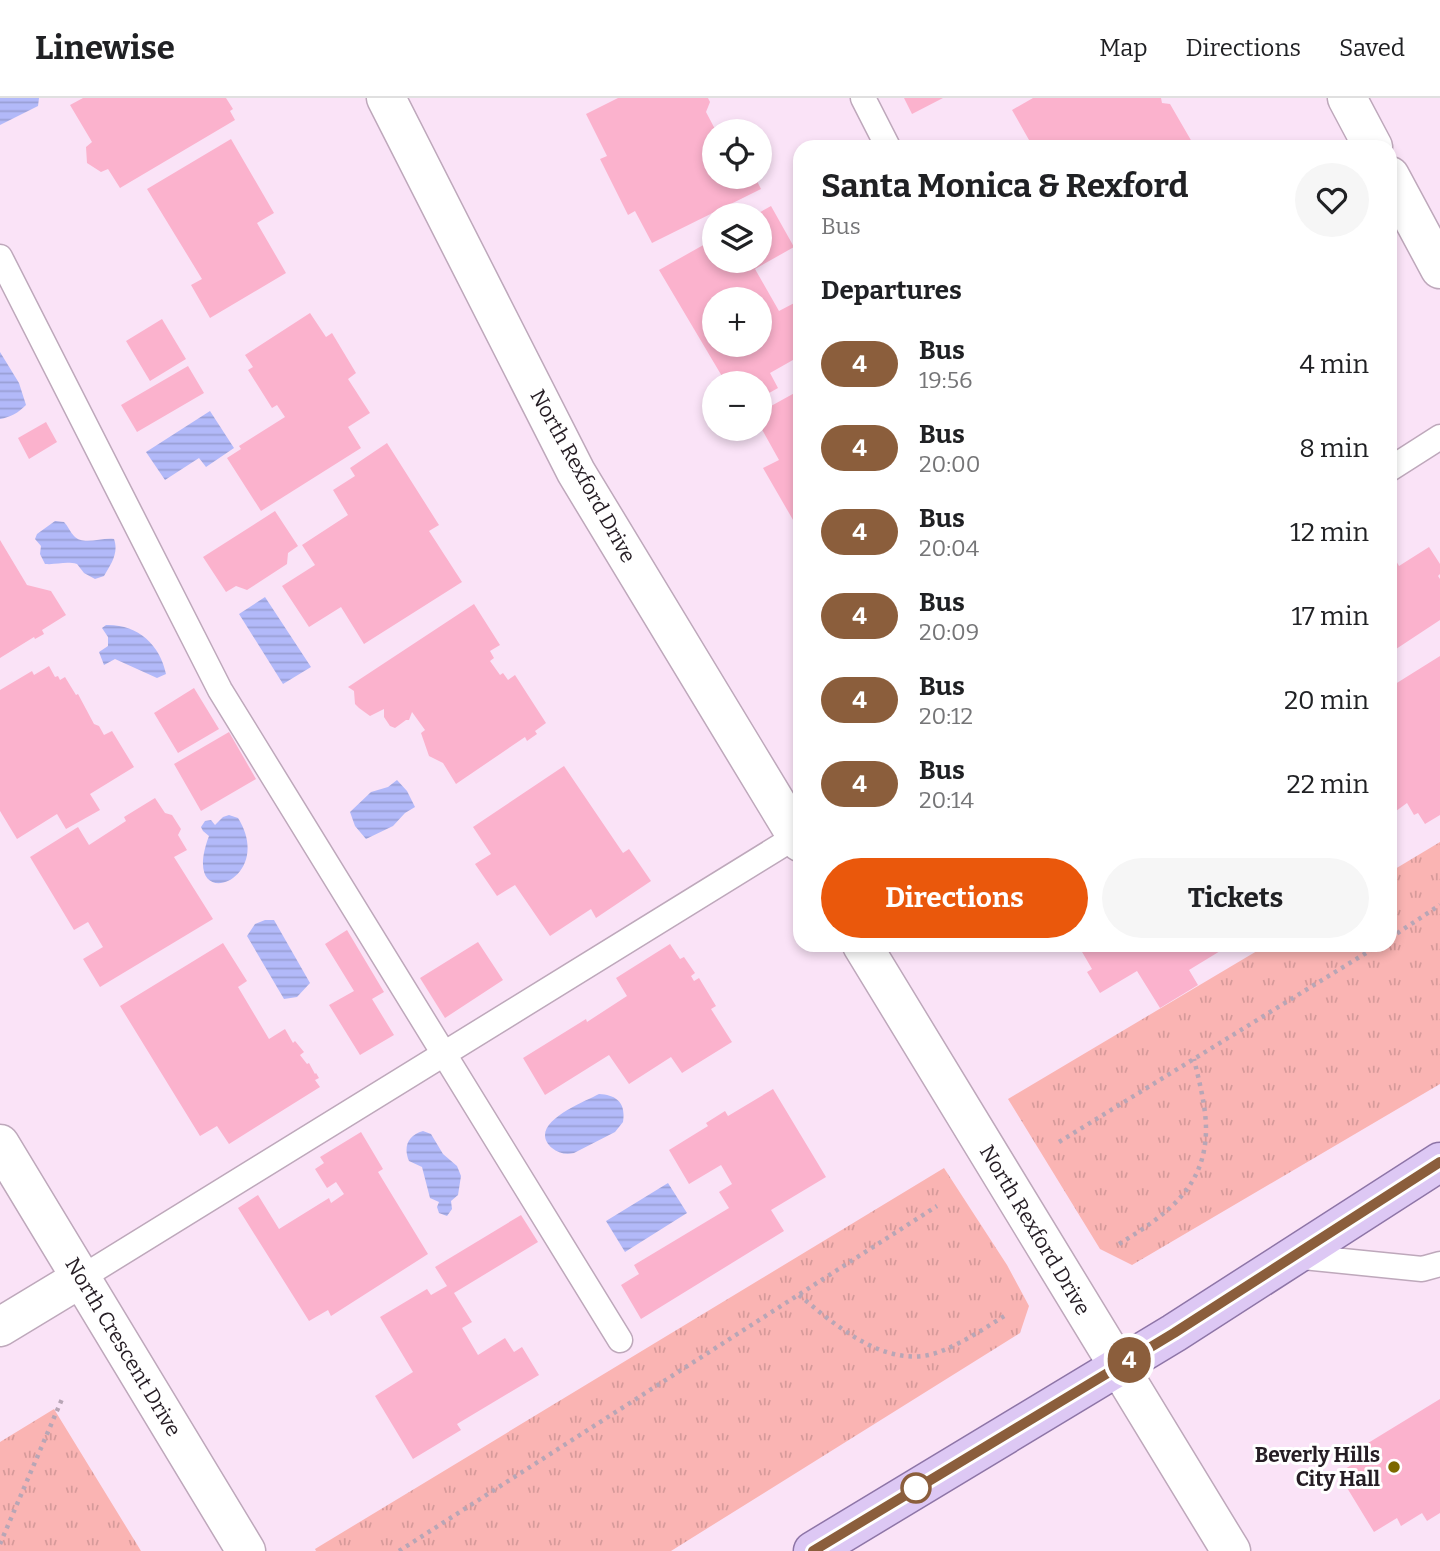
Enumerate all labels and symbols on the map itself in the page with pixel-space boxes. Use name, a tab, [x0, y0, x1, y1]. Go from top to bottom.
street label: North Rexford Drive	[525, 385, 641, 567]
street label: North Rexford Drive	[974, 1140, 1096, 1320]
street label: North Crescent Drive	[59, 1253, 187, 1441]
line badge: 4	[1106, 1337, 1152, 1383]
place label: Beverly Hills City Hall	[1255, 1442, 1380, 1492]
marker: Beverly Hills City Hall	[1386, 1459, 1402, 1475]
unlabelled marker	[901, 1473, 931, 1503]

